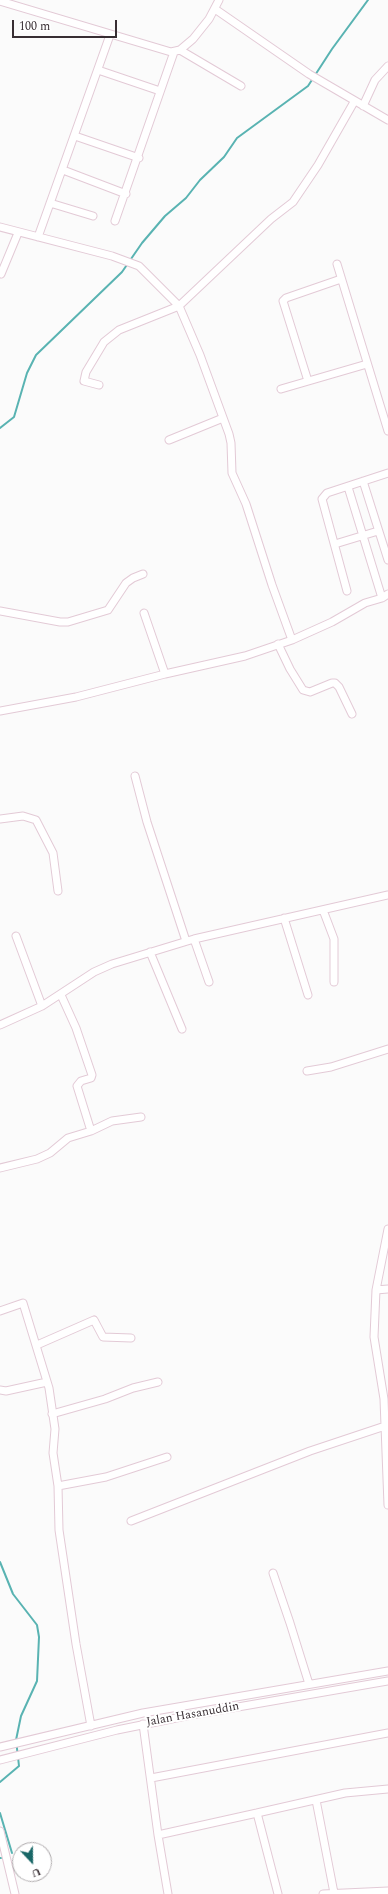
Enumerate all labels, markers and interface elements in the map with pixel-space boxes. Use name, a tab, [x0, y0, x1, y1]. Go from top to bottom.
scale bar	[14, 12, 119, 38]
text: 100 m	[19, 17, 50, 36]
street label: Jalan Hasanuddin	[145, 1700, 241, 1730]
north arrow	[12, 1842, 52, 1882]
text: U	[29, 1863, 44, 1882]

